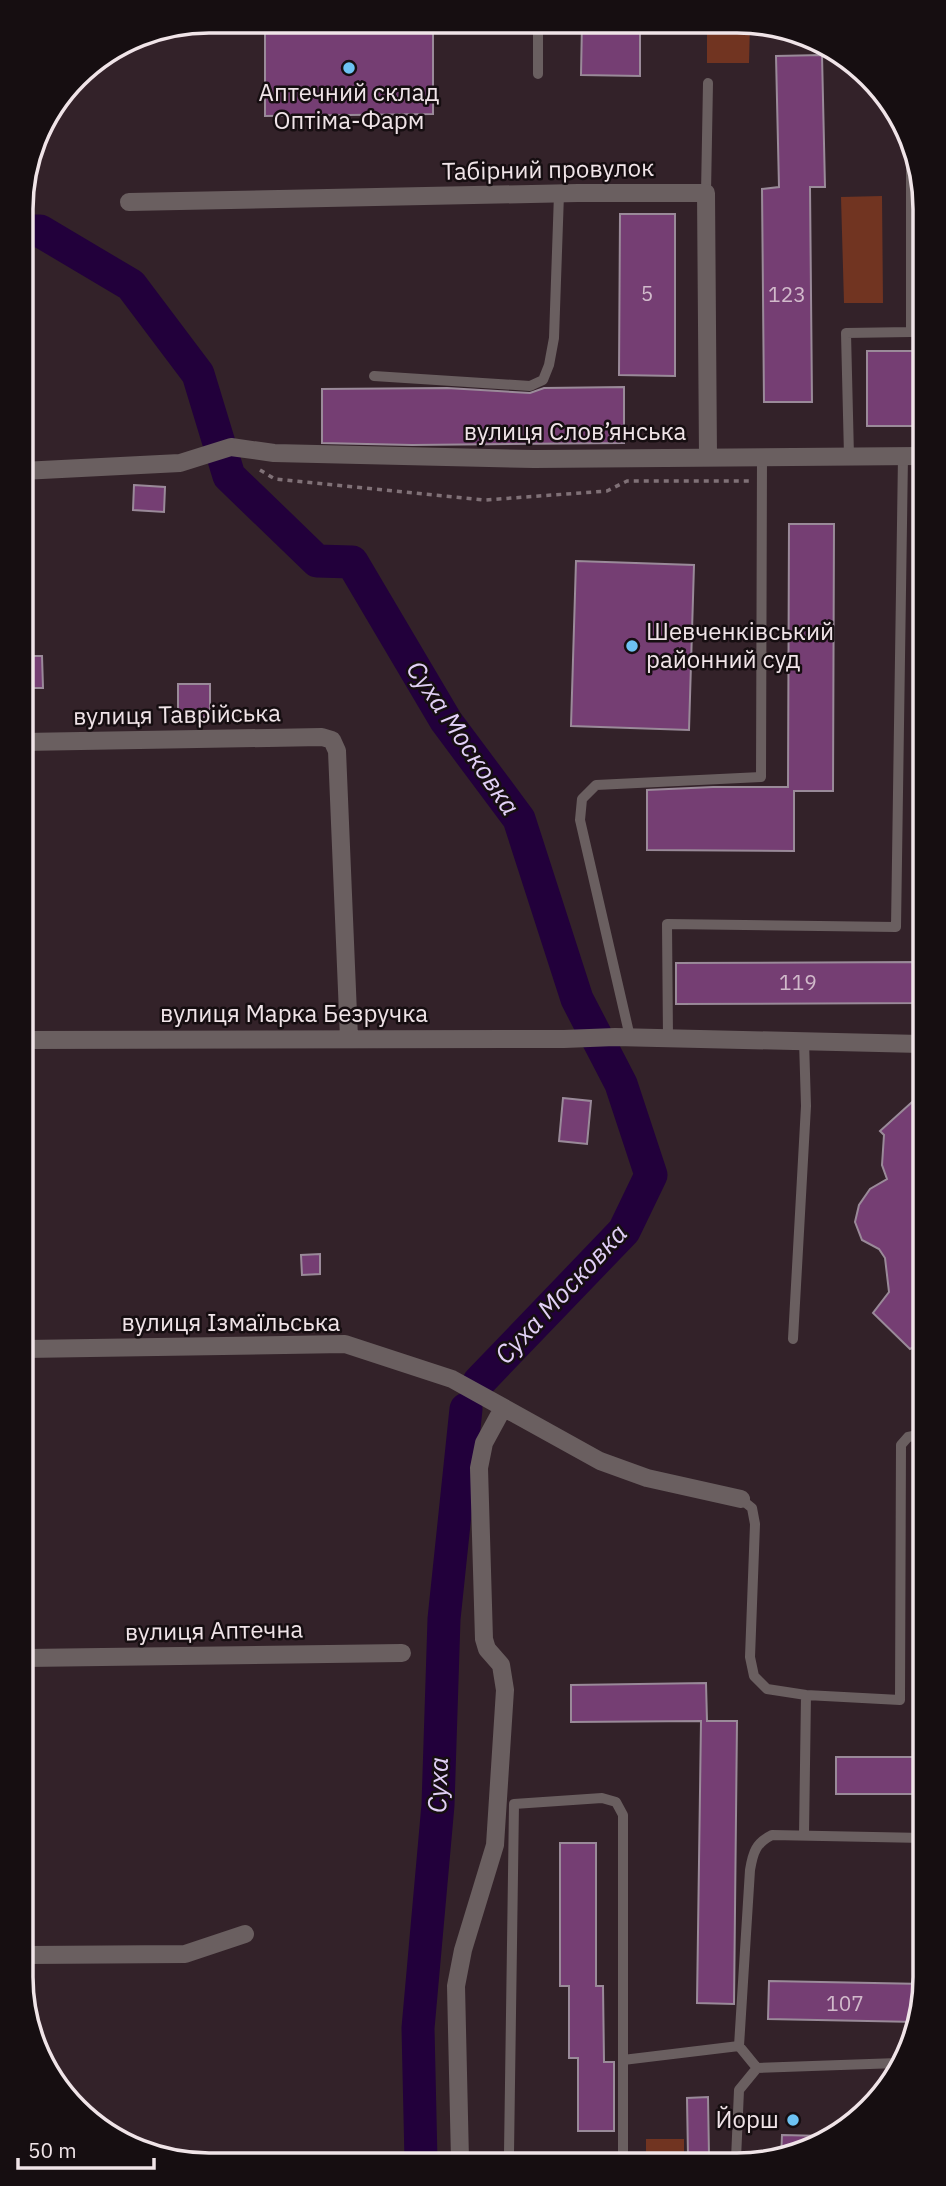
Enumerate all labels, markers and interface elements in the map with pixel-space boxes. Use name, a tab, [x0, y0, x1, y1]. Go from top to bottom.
marker: Аптечний склад Оптіма-Фарм	[341, 60, 357, 76]
place label: Аптечний склад Оптіма-Фарм	[259, 76, 439, 136]
street label: Табірний провулок	[441, 151, 655, 187]
house number: 5	[641, 279, 653, 307]
house number: 123	[768, 280, 806, 308]
street label: вулиця Слов’янська	[464, 415, 686, 447]
place label: Шевченківський районний суд	[646, 615, 834, 675]
marker: Шевченківський районний суд	[624, 638, 640, 654]
water label: Суха Московка	[400, 654, 528, 821]
street label: вулиця Таврійська	[73, 696, 281, 732]
house number: 119	[779, 968, 817, 996]
street label: вулиця Марка Безручка	[160, 997, 428, 1029]
water label: Суха Московка	[487, 1216, 634, 1371]
street label: вулиця Ізмаїльська	[122, 1306, 341, 1338]
street label: вулиця Аптечна	[124, 1612, 304, 1648]
water label: Суха	[419, 1756, 455, 1814]
house number: 107	[826, 1989, 864, 2017]
place label: Йорш	[716, 2103, 779, 2135]
marker: Йорш	[785, 2112, 801, 2128]
scale bar	[18, 2126, 154, 2170]
text: 50 m	[28, 2136, 77, 2164]

